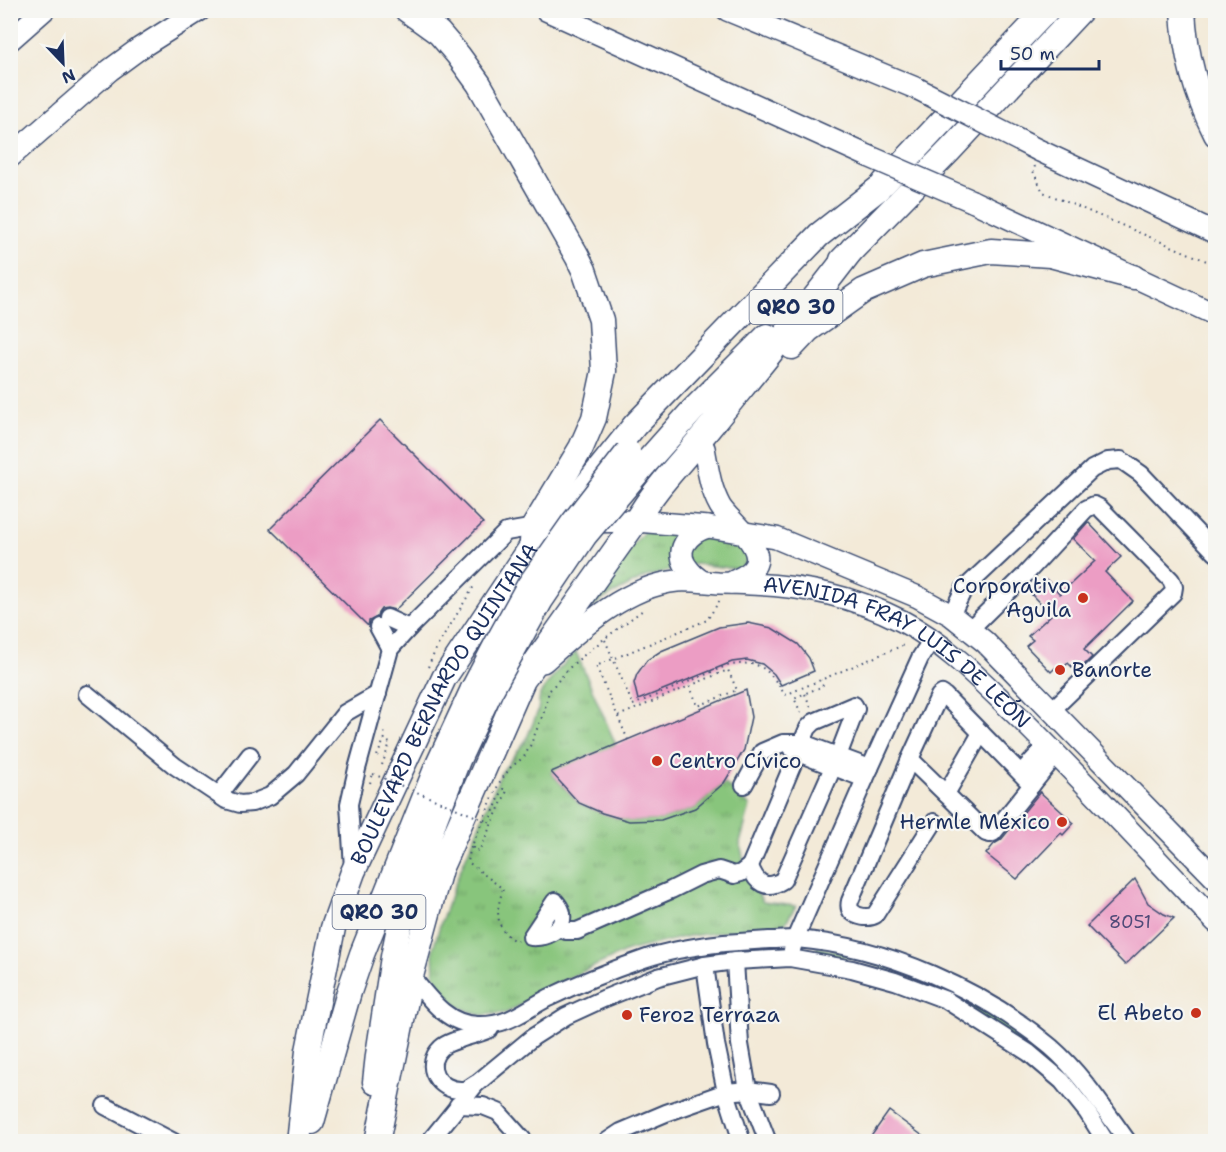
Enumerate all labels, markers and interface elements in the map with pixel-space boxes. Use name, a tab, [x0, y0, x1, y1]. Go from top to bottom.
north arrow	[33, 33, 93, 93]
scale bar	[1001, 33, 1098, 71]
text: 50 m	[1010, 42, 1055, 66]
text: N	[59, 64, 79, 88]
road number: QRO 30	[750, 290, 842, 324]
street label: BOULEVARD BERNARDO QUINTANA	[344, 537, 544, 870]
street label: AVENIDA FRAY LUIS DE LEÓN	[762, 571, 1037, 735]
place label: Corporativo Aguila	[953, 572, 1071, 624]
marker: Corporativo Aguila	[1076, 591, 1090, 605]
place label: Banorte	[1072, 656, 1152, 684]
marker: Banorte	[1053, 663, 1067, 677]
place label: Centro Cívico	[669, 747, 802, 775]
marker: Centro Cívico	[650, 754, 664, 768]
place label: Hermle México	[900, 808, 1050, 836]
marker: Hermle México	[1055, 815, 1069, 829]
road number: QRO 30	[332, 895, 425, 929]
house number: 8051	[1109, 910, 1151, 934]
place label: El Abeto	[1097, 999, 1184, 1027]
place label: Feroz Terraza	[639, 1001, 780, 1029]
marker: El Abeto	[1189, 1006, 1203, 1020]
marker: Feroz Terraza	[620, 1008, 634, 1022]

